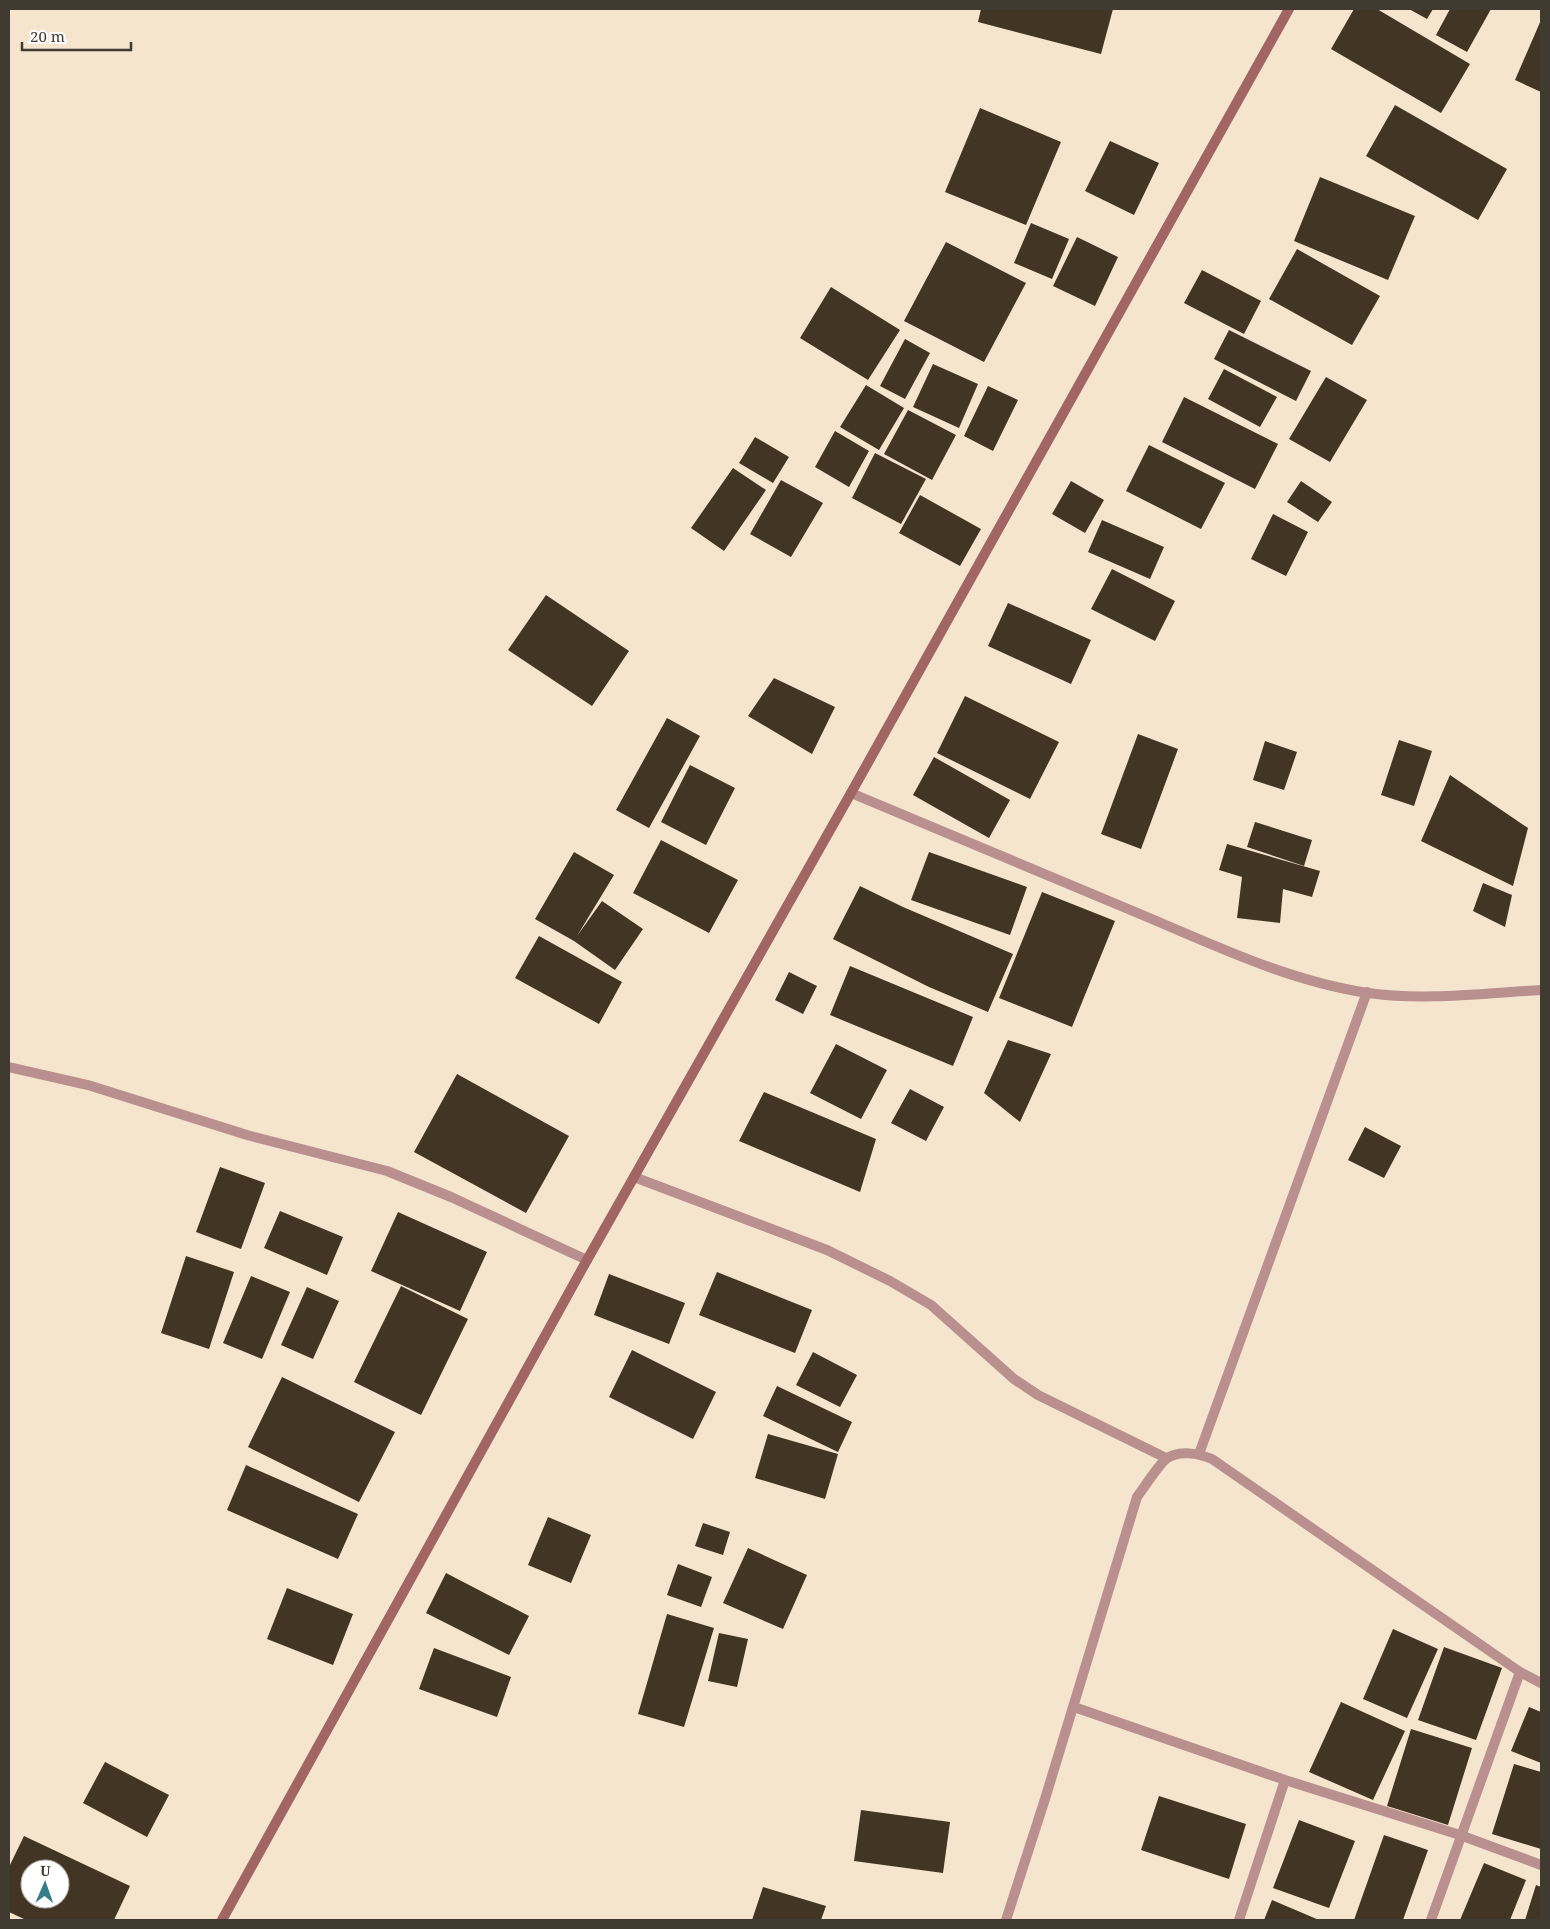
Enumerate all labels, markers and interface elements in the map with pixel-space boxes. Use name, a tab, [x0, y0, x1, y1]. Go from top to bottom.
scale bar	[22, 20, 131, 52]
text: 20 m	[30, 26, 65, 46]
north arrow	[20, 1859, 70, 1909]
text: U	[40, 1861, 52, 1880]

